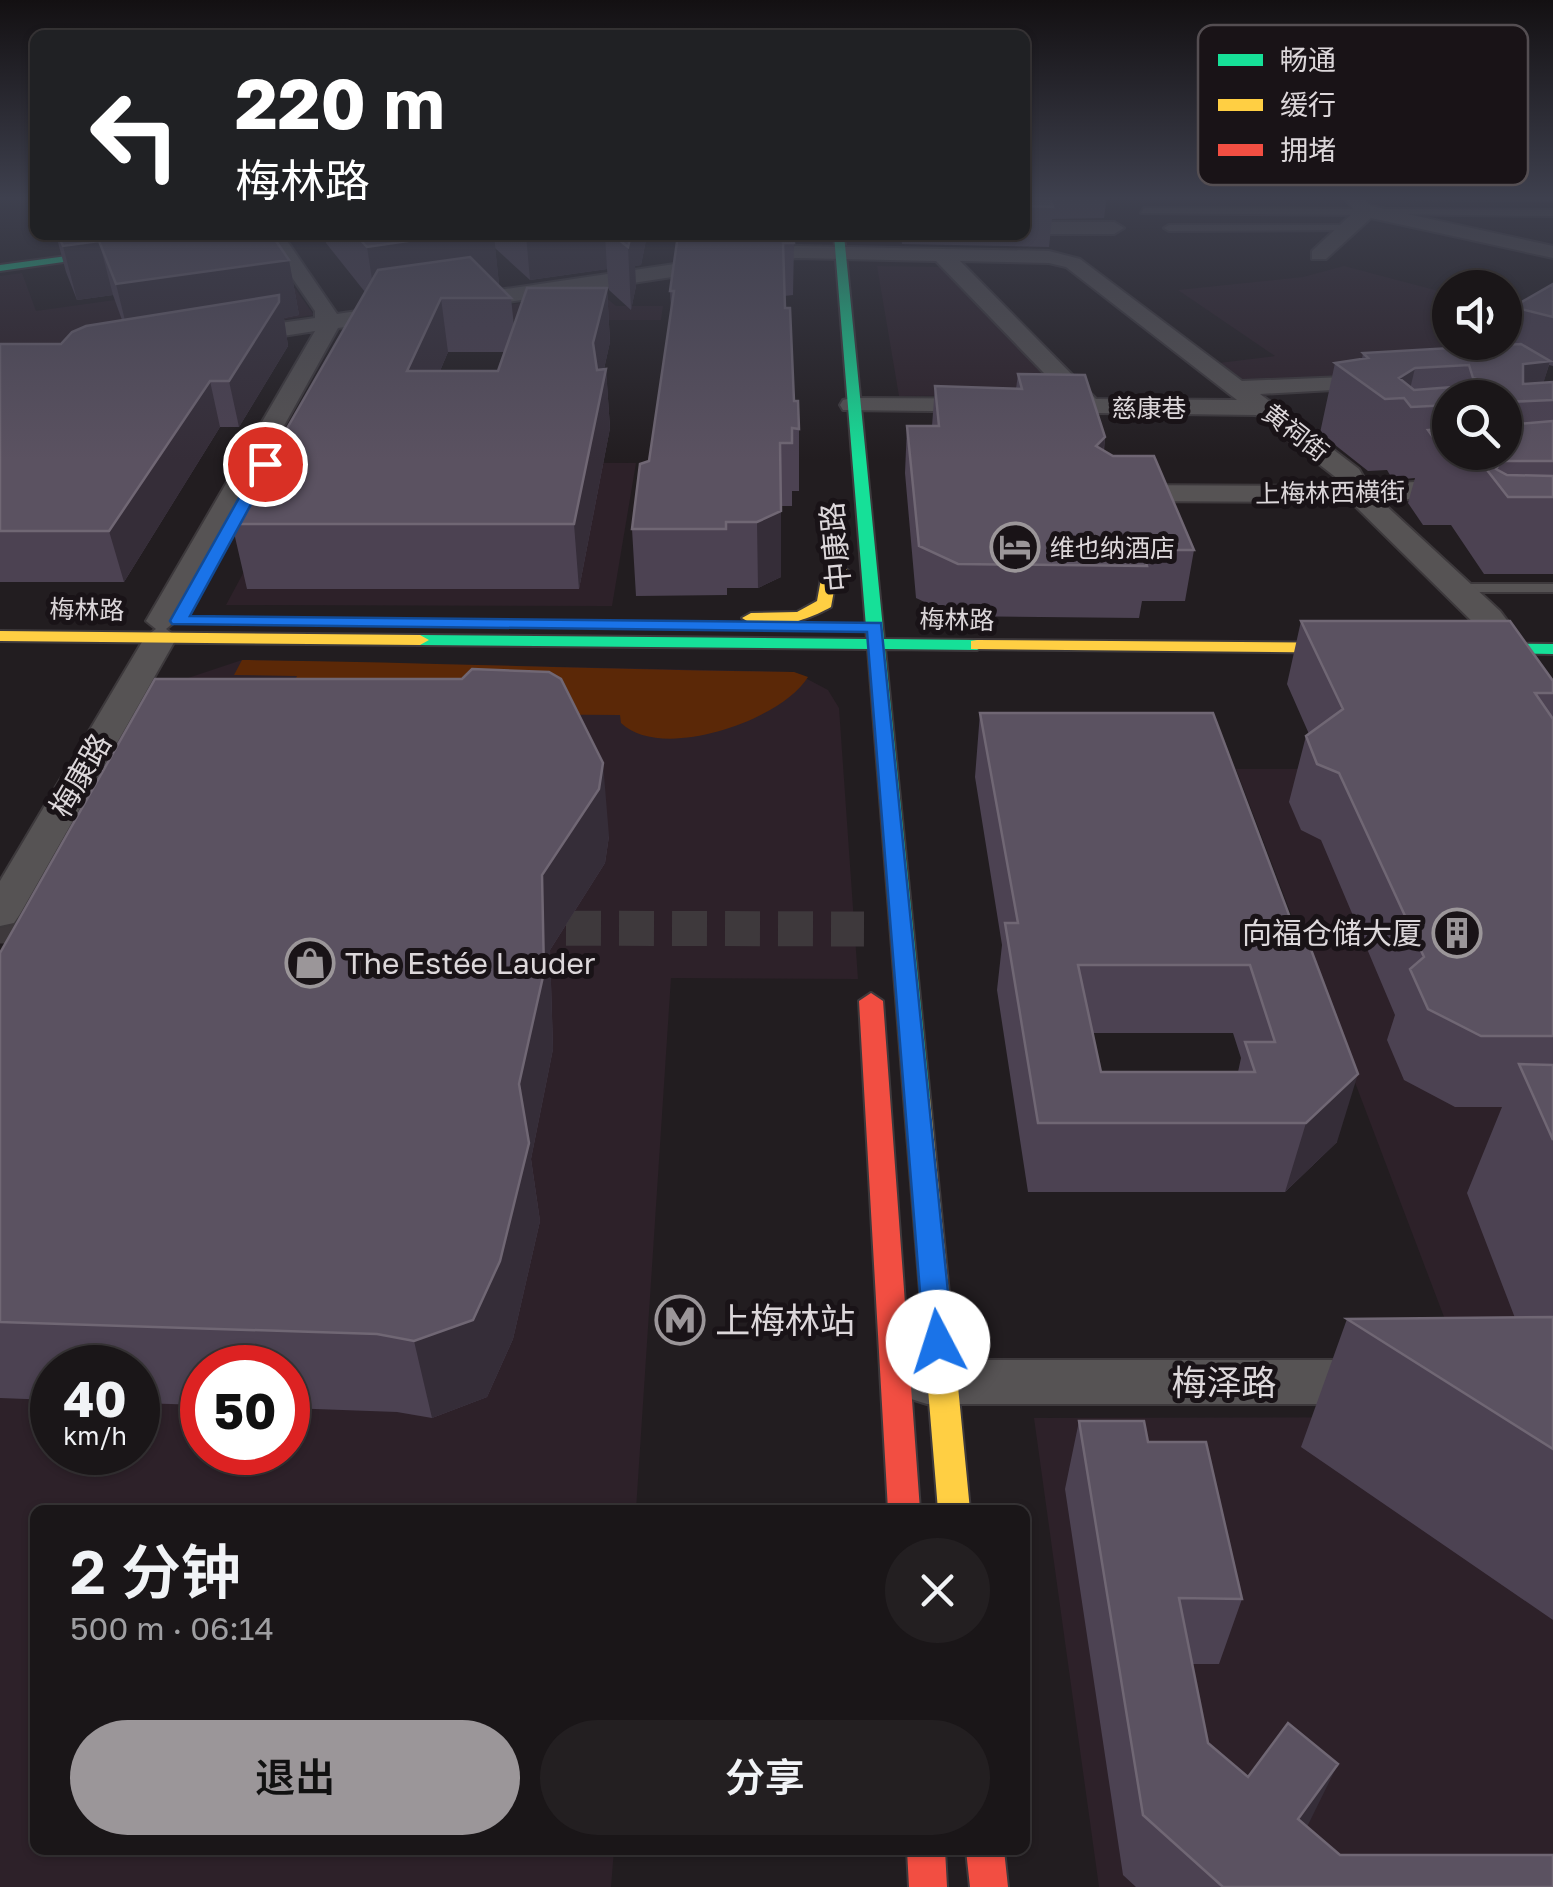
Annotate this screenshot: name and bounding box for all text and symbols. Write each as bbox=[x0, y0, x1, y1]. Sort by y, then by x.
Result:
legend bbox=[1198, 25, 1528, 185]
text: 畅通 bbox=[1280, 43, 1336, 76]
text: 220 m bbox=[235, 60, 445, 144]
icon: left bbox=[70, 70, 200, 200]
text: 缓行 bbox=[1280, 88, 1336, 121]
text: 拥堵 bbox=[1280, 133, 1336, 166]
text: 梅林路 bbox=[235, 153, 370, 207]
map controls bbox=[1432, 270, 1522, 470]
button: sound bbox=[1432, 270, 1522, 360]
button: search bbox=[1432, 380, 1522, 470]
street label: 慈康巷 bbox=[1111, 392, 1187, 423]
street label: 黄祠街 bbox=[1257, 397, 1335, 467]
pin bbox=[223, 422, 308, 507]
icon: arrive bbox=[238, 437, 293, 492]
street label: 上梅林西横街 bbox=[1255, 475, 1405, 509]
street label: 中康路 bbox=[813, 501, 857, 593]
hotel icon: 维也纳酒店 bbox=[989, 521, 1041, 573]
place label: 维也纳酒店 bbox=[1050, 532, 1175, 563]
street label: 梅林路 bbox=[49, 593, 125, 625]
street label: 梅林路 bbox=[919, 603, 995, 635]
street label: 梅康路 bbox=[42, 727, 118, 823]
building icon: 向福仓储大厦 bbox=[1431, 907, 1483, 959]
place label: 向福仓储大厦 bbox=[1242, 915, 1422, 951]
shop icon: The Estée Lauder bbox=[284, 937, 336, 989]
place label: The Estée Lauder bbox=[345, 945, 596, 981]
position arrow bbox=[886, 1290, 990, 1394]
metro station icon: 上梅林站 bbox=[654, 1294, 706, 1346]
place label: 上梅林站 bbox=[715, 1299, 855, 1341]
speed limit sign: 50 bbox=[180, 1345, 310, 1475]
street label: 梅泽路 bbox=[1171, 1361, 1277, 1403]
text: 40 bbox=[63, 1368, 127, 1428]
text: km/h bbox=[63, 1420, 127, 1451]
text: 2 分钟 bbox=[70, 1535, 241, 1607]
button: close bbox=[885, 1538, 990, 1643]
text: 500 m · 06:14 bbox=[70, 1609, 274, 1647]
button: 退出 bbox=[70, 1720, 520, 1835]
button: 分享 bbox=[540, 1720, 990, 1835]

